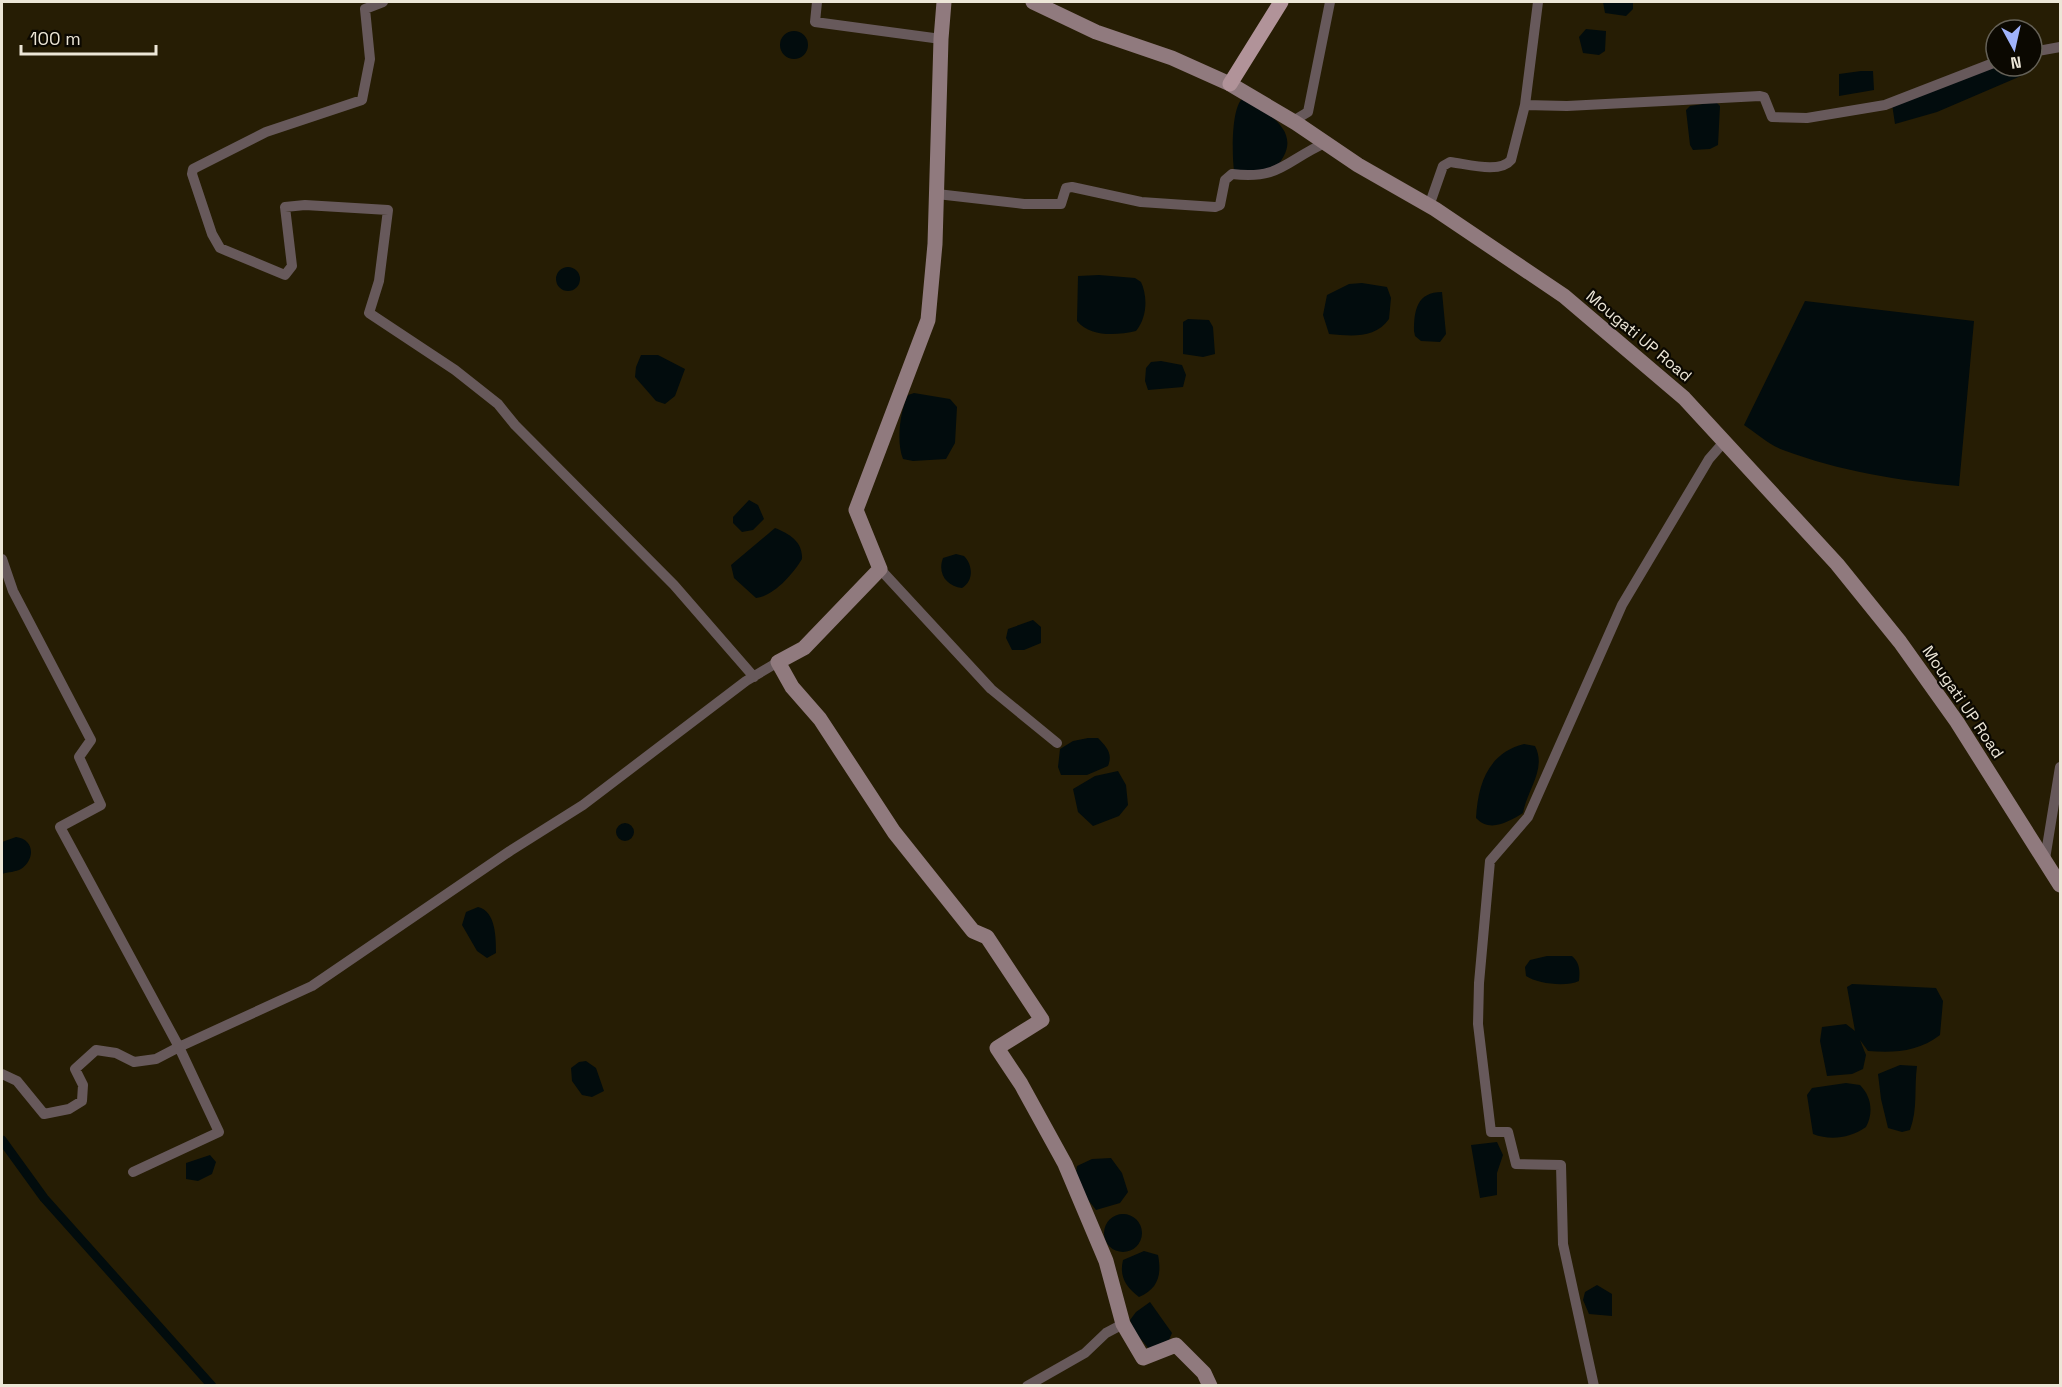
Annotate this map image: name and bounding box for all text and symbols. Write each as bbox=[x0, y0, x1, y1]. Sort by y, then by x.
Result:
scale bar bbox=[21, 18, 156, 56]
north arrow bbox=[1984, 18, 2044, 78]
text: 100 m bbox=[30, 27, 81, 50]
text: N bbox=[2009, 51, 2023, 74]
street label: Mougati UP Road bbox=[1582, 286, 1696, 386]
street label: Mougati UP Road bbox=[1918, 642, 2008, 762]

